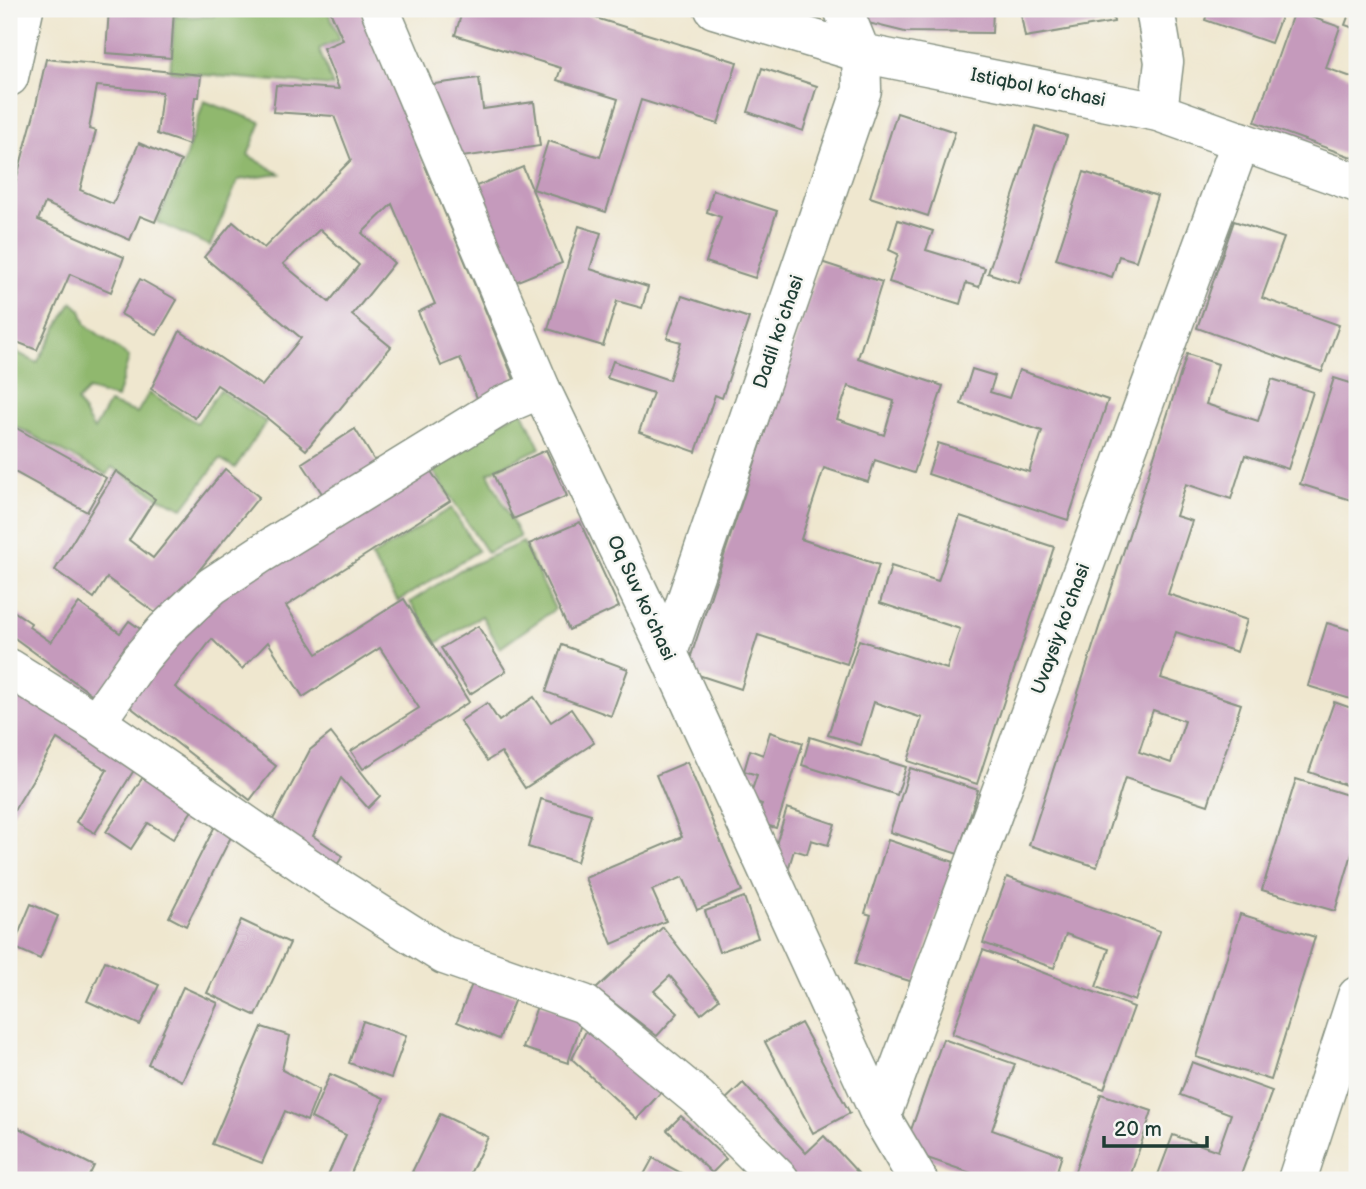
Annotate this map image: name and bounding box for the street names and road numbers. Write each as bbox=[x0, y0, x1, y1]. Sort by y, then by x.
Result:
street label: Istiqbol koʻchasi bbox=[969, 64, 1107, 112]
street label: Dadil koʻchasi bbox=[749, 272, 809, 392]
street label: Oq Suv koʻchasi bbox=[602, 532, 680, 664]
street label: Uvaysiy koʻchasi bbox=[1027, 560, 1095, 698]

